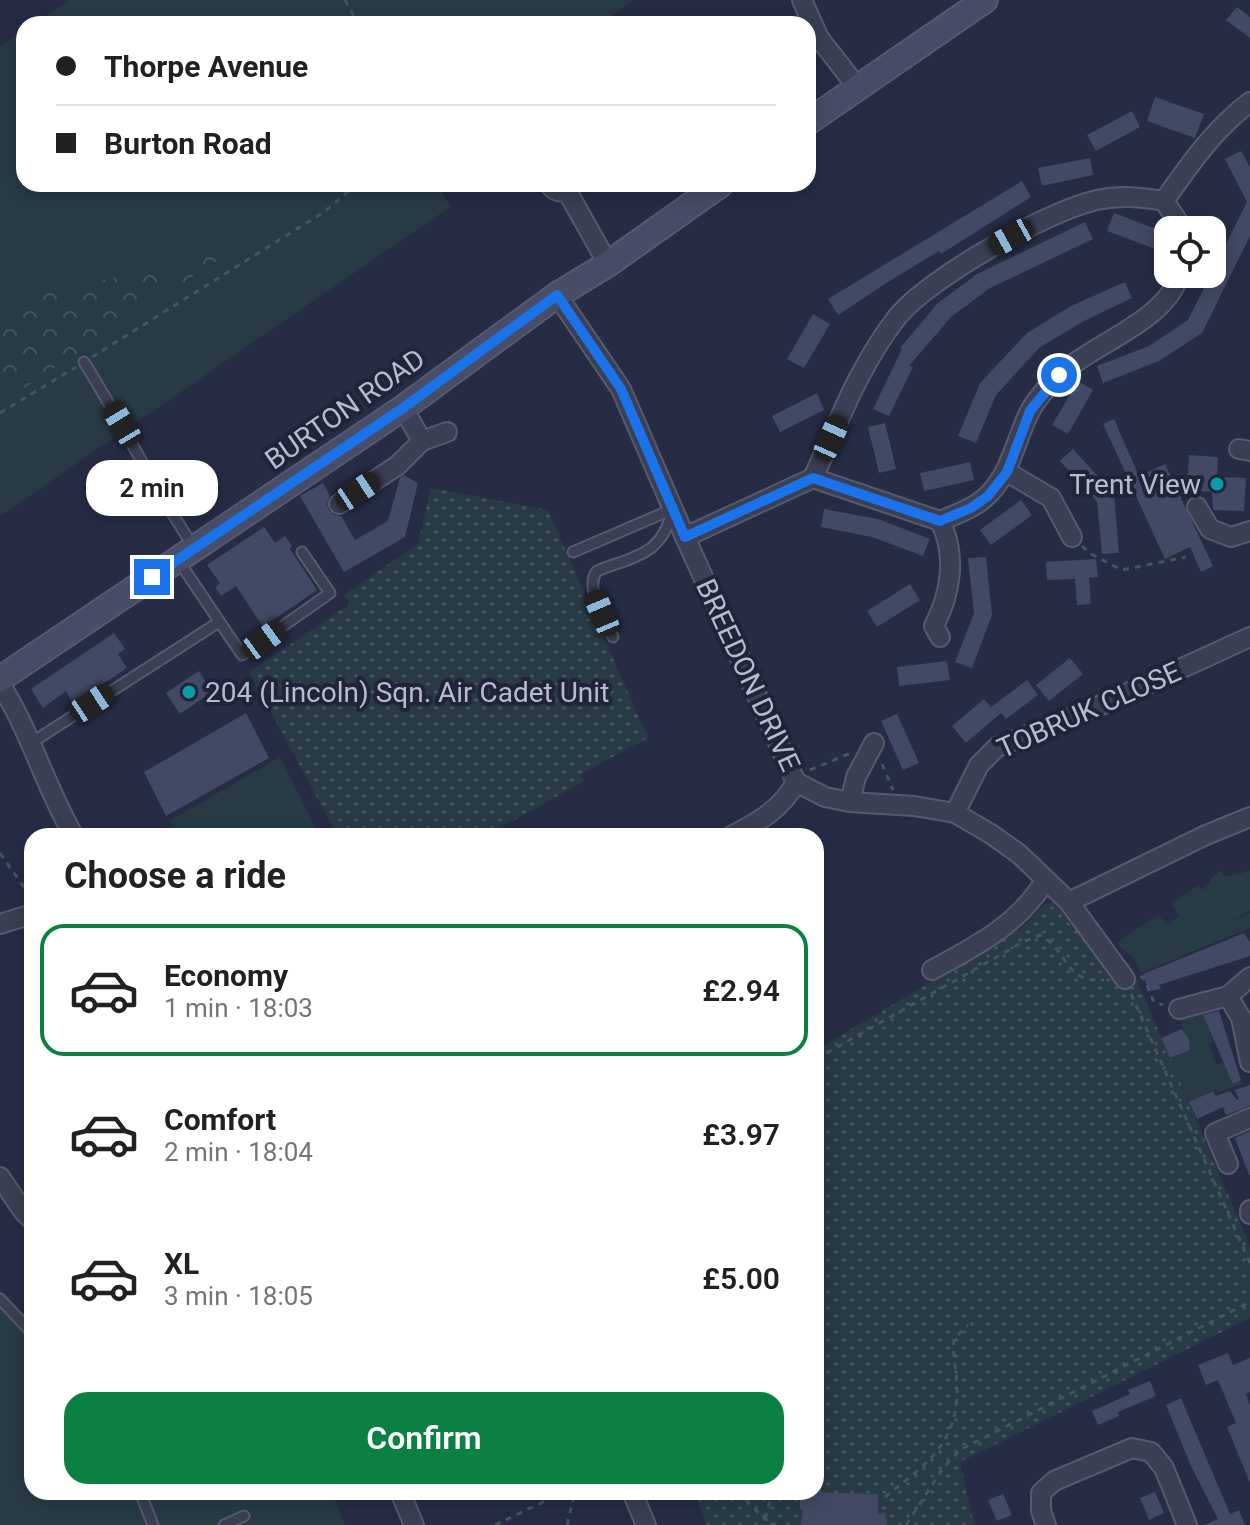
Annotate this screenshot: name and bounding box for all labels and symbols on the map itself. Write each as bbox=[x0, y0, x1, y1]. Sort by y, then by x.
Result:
car bbox=[984, 215, 1038, 259]
street label: BURTON ROAD bbox=[259, 342, 431, 476]
route start bbox=[1041, 357, 1077, 393]
car bbox=[99, 397, 145, 451]
car bbox=[810, 411, 852, 465]
callout: 2 min bbox=[86, 461, 218, 517]
car bbox=[331, 468, 385, 514]
place label: Trent View bbox=[1069, 468, 1201, 501]
marker: Trent View bbox=[1208, 475, 1226, 493]
route end bbox=[134, 559, 170, 595]
street label: BREEDON DRIVE bbox=[689, 574, 807, 776]
car bbox=[582, 586, 622, 640]
car bbox=[238, 616, 290, 664]
street label: TOBRUK CLOSE bbox=[992, 655, 1186, 765]
place label: 204 (Lincoln) Sqn. Air Cadet Unit bbox=[205, 676, 609, 709]
car bbox=[65, 680, 119, 726]
marker: 204 (Lincoln) Sqn. Air Cadet Unit bbox=[180, 683, 198, 701]

